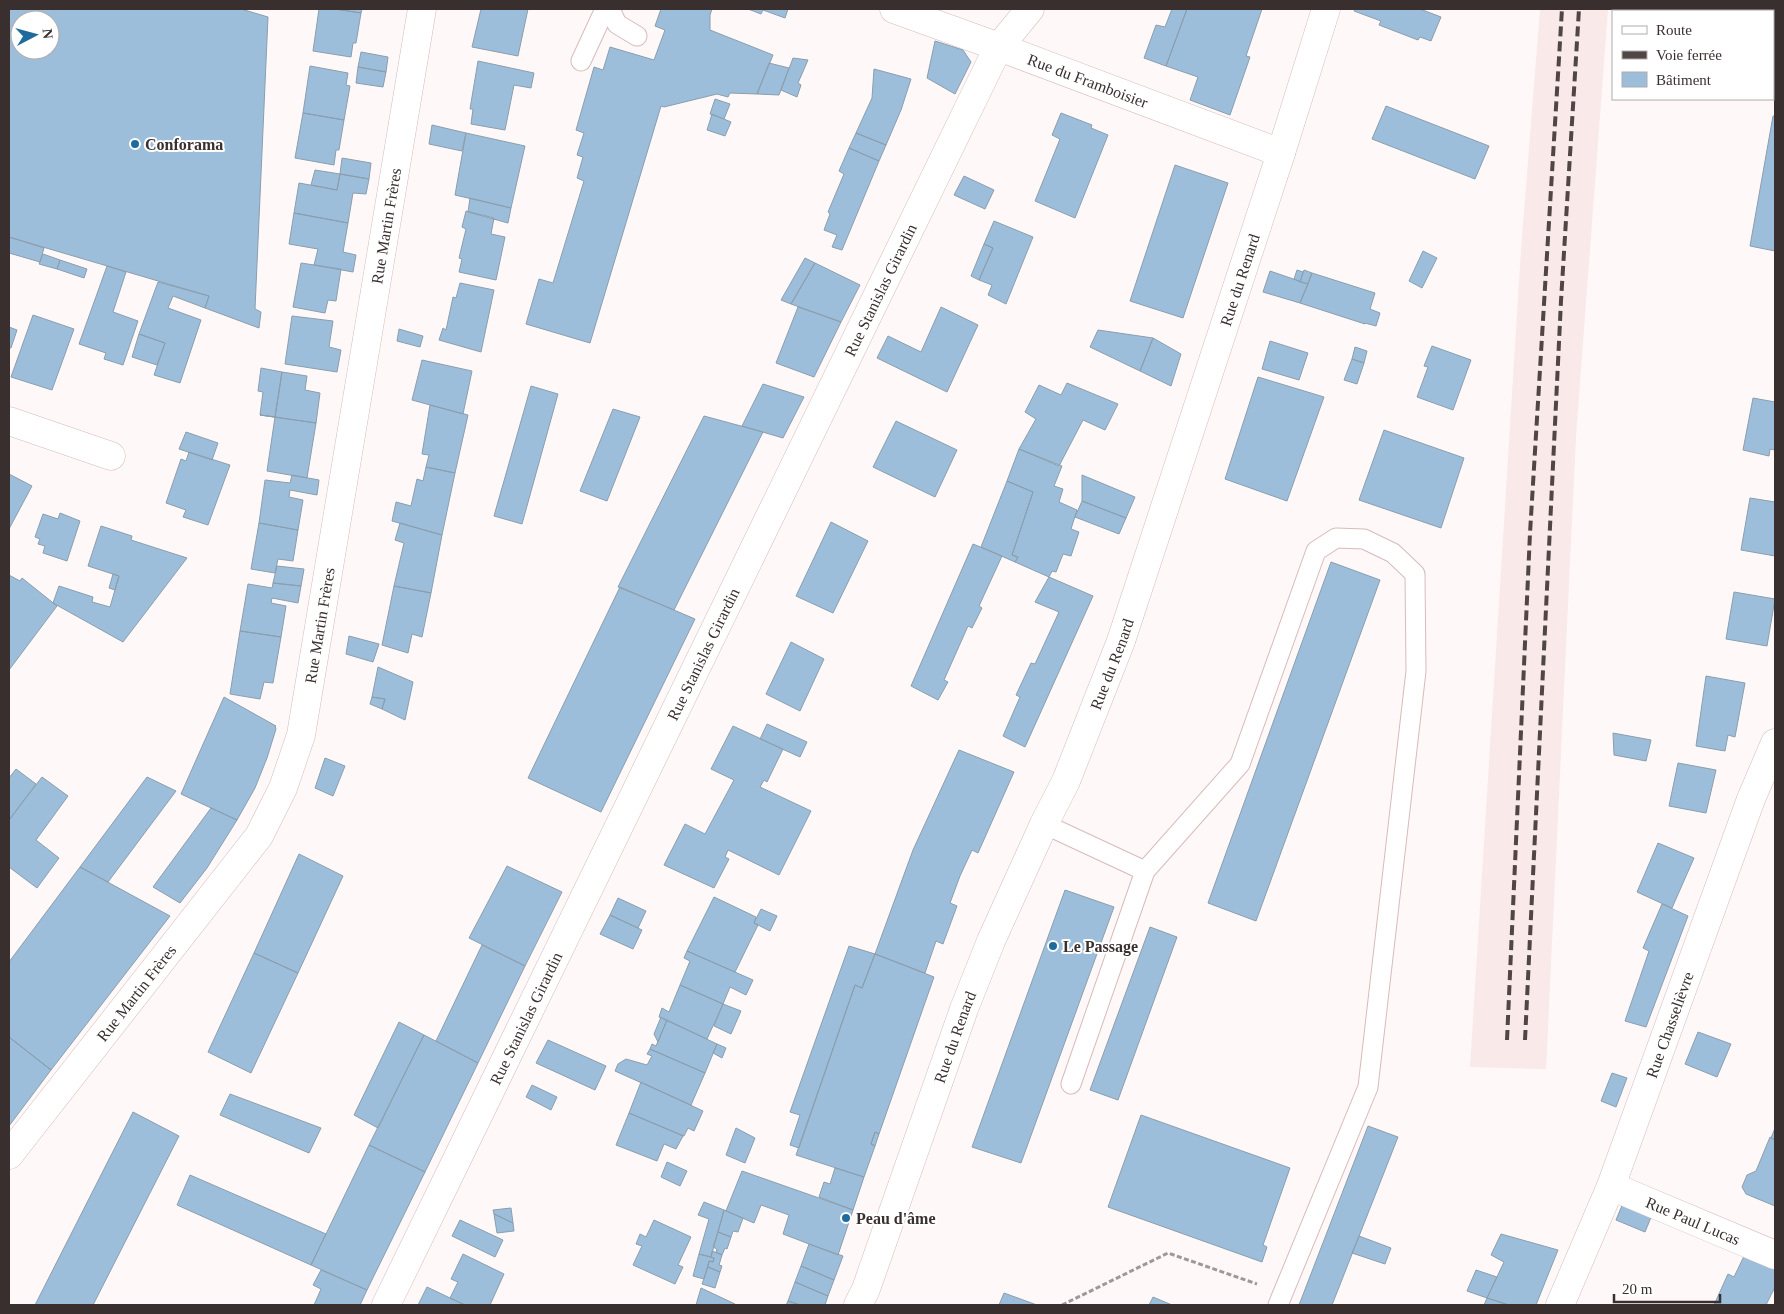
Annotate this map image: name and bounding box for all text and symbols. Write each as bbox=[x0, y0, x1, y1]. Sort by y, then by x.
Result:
north arrow bbox=[10, 10, 60, 60]
legend bbox=[1612, 10, 1774, 100]
text: Route bbox=[1656, 22, 1692, 38]
text: N bbox=[39, 28, 55, 40]
text: Voie ferrée bbox=[1656, 47, 1722, 63]
street label: Rue du Framboisier bbox=[1025, 51, 1151, 111]
text: Bâtiment bbox=[1656, 72, 1712, 88]
place label: Conforama bbox=[145, 136, 223, 153]
marker: Conforama bbox=[129, 138, 141, 150]
street label: Rue Martin Frères bbox=[368, 167, 404, 285]
street label: Rue Stanislas Girardin bbox=[841, 221, 920, 359]
street label: Rue du Renard bbox=[1217, 232, 1263, 328]
street label: Rue Martin Frères bbox=[302, 566, 338, 685]
street label: Rue Stanislas Girardin bbox=[664, 585, 743, 723]
street label: Rue du Renard bbox=[1087, 617, 1137, 712]
place label: Le Passage bbox=[1063, 938, 1138, 956]
marker: Le Passage bbox=[1047, 940, 1059, 952]
street label: Rue Martin Frères bbox=[94, 942, 179, 1045]
street label: Rue Stanislas Girardin bbox=[487, 949, 565, 1087]
street label: Rue Chasselièvre bbox=[1643, 970, 1697, 1080]
street label: Rue du Renard bbox=[931, 989, 979, 1085]
street label: Rue Paul Lucas bbox=[1643, 1194, 1742, 1248]
place label: Peau d'âme bbox=[856, 1210, 936, 1227]
marker: Peau d'âme bbox=[840, 1212, 852, 1224]
scale bar bbox=[1614, 1272, 1720, 1304]
text: 20 m bbox=[1622, 1281, 1653, 1297]

